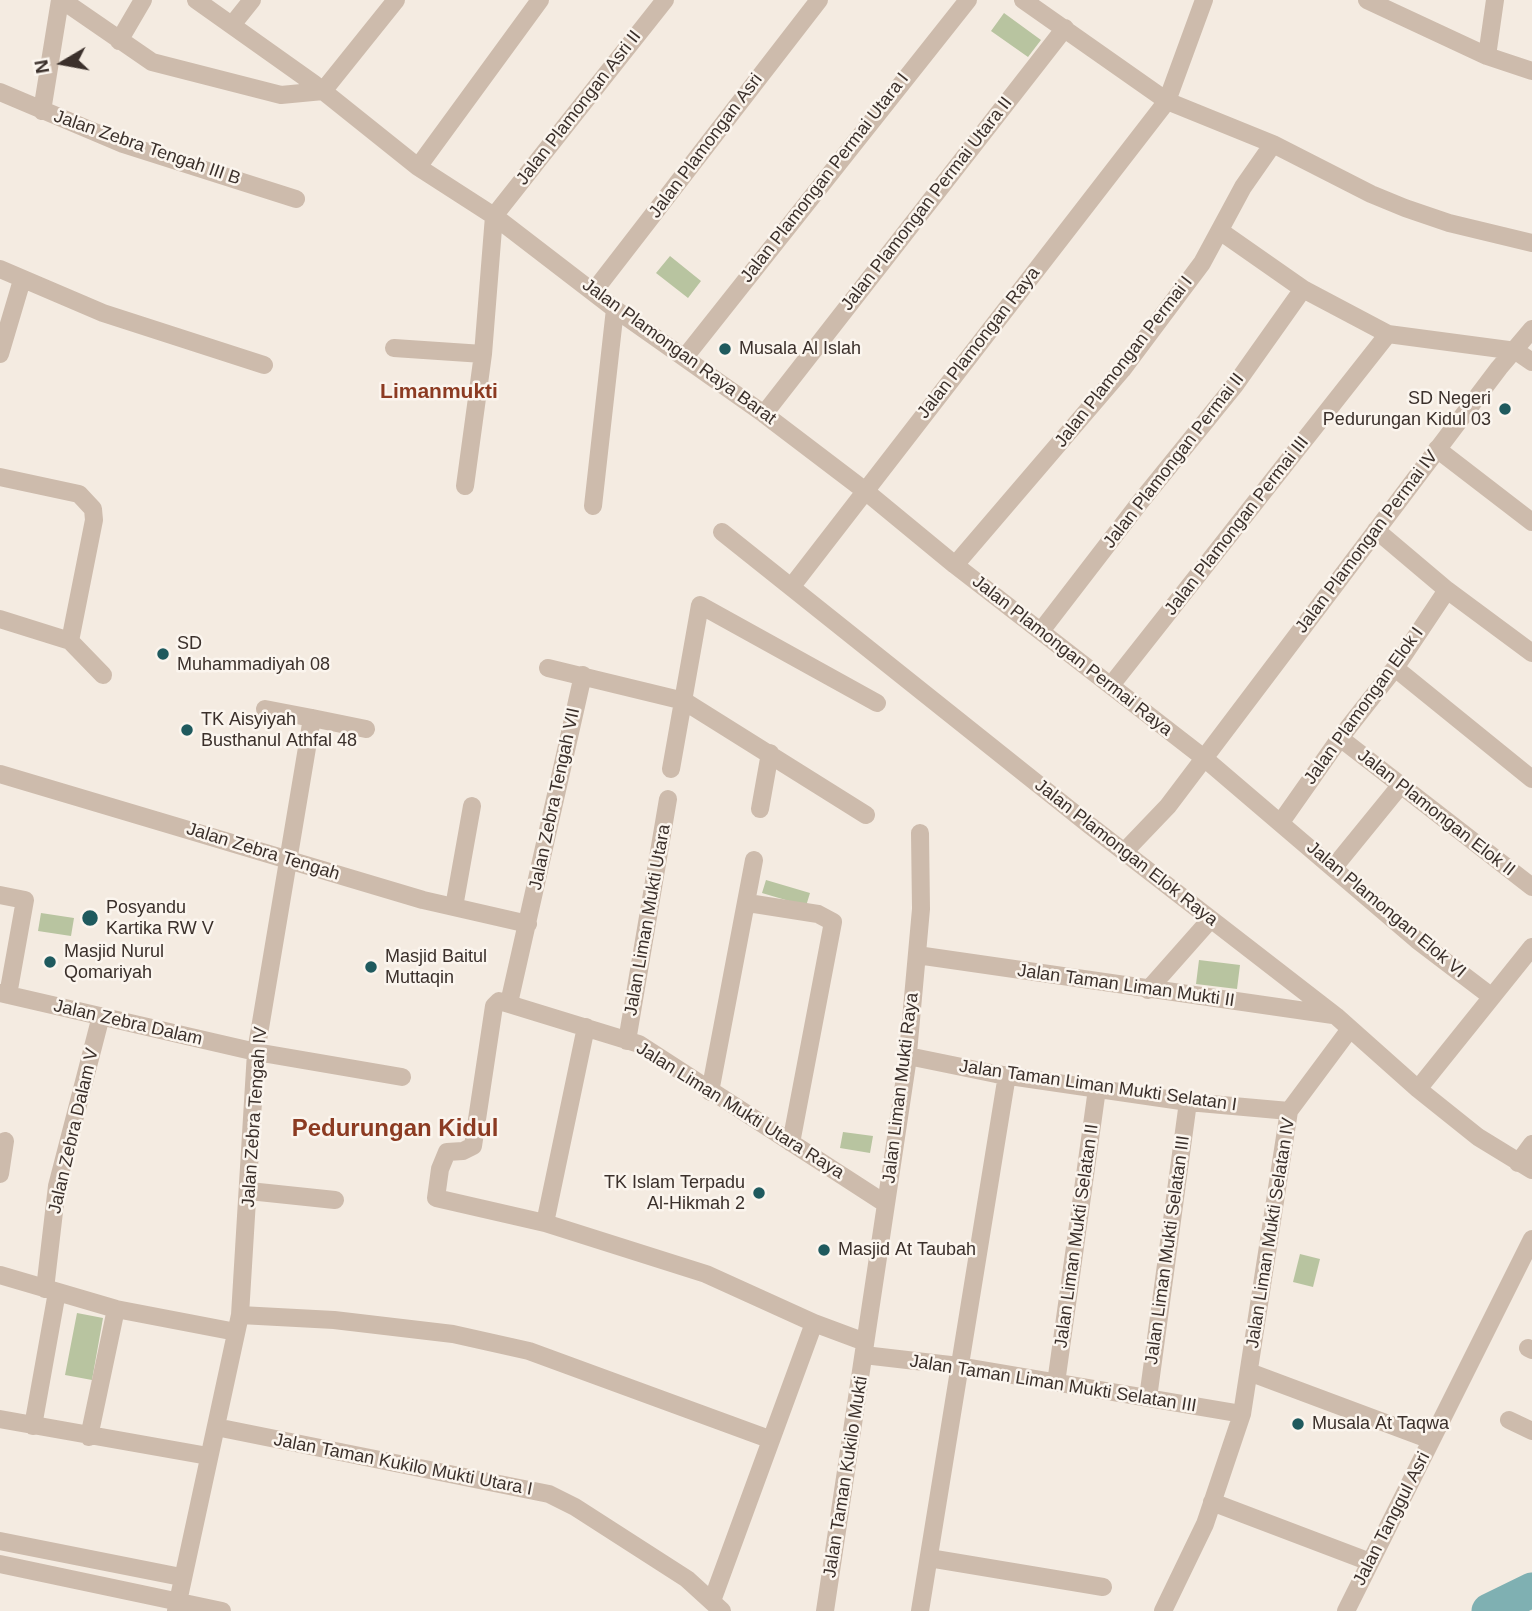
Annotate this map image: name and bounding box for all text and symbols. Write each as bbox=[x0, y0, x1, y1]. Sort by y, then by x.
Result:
street label: Jalan Plamongan Asri II bbox=[512, 26, 646, 190]
north arrow bbox=[28, 28, 98, 98]
text: N bbox=[30, 58, 53, 75]
street label: Jalan Plamongan Permai Utara I bbox=[736, 69, 914, 287]
street label: Jalan Plamongan Asri bbox=[645, 70, 767, 222]
street label: Jalan Plamongan Permai Utara II bbox=[837, 93, 1017, 315]
street label: Jalan Zebra Tengah III B bbox=[51, 106, 243, 190]
street label: Jalan Plamongan Raya bbox=[913, 263, 1045, 423]
street label: Jalan Plamongan Permai I bbox=[1051, 272, 1197, 452]
street label: Jalan Plamongan Raya Barat bbox=[578, 274, 780, 430]
place label: Musala Al Islah bbox=[739, 338, 861, 360]
marker: Musala Al Islah bbox=[717, 341, 733, 357]
street label: Jalan Plamongan Permai II bbox=[1099, 369, 1249, 553]
district label: Limanmukti bbox=[380, 379, 498, 405]
place label: SD Negeri Pedurungan Kidul 03 bbox=[1323, 388, 1491, 430]
marker: SD Negeri Pedurungan Kidul 03 bbox=[1497, 401, 1513, 417]
street label: Jalan Plamongan Permai III bbox=[1160, 432, 1314, 620]
street label: Jalan Plamongan Permai IV bbox=[1291, 446, 1443, 638]
street label: Jalan Plamongan Permai Raya bbox=[968, 571, 1176, 741]
street label: Jalan Plamongan Elok I bbox=[1300, 623, 1428, 789]
place label: SD Muhammadiyah 08 bbox=[177, 633, 330, 676]
marker: SD Muhammadiyah 08 bbox=[155, 646, 171, 662]
street label: Jalan Zebra Tengah VII bbox=[525, 706, 585, 892]
place label: TK Aisyiyah Busthanul Athfal 48 bbox=[201, 709, 357, 752]
marker: TK Aisyiyah Busthanul Athfal 48 bbox=[179, 722, 195, 738]
street label: Jalan Plamongan Elok II bbox=[1353, 745, 1519, 881]
street label: Jalan Plamongan Elok Raya bbox=[1030, 775, 1222, 931]
street label: Jalan Zebra Tengah bbox=[184, 818, 342, 886]
street label: Jalan Liman Mukti Utara bbox=[621, 823, 675, 1017]
street label: Jalan Plamongan Elok VI bbox=[1302, 837, 1470, 983]
place label: Posyandu Kartika RW V bbox=[106, 897, 214, 940]
marker: Posyandu Kartika RW V bbox=[80, 908, 100, 928]
place label: Masjid Nurul Qomariyah bbox=[64, 941, 164, 984]
place label: Masjid Baitul Muttaqin bbox=[385, 946, 487, 988]
marker: Masjid Nurul Qomariyah bbox=[42, 954, 58, 970]
marker: Masjid Baitul Muttaqin bbox=[363, 959, 379, 975]
street label: Jalan Taman Liman Mukti II bbox=[1016, 960, 1236, 1012]
street label: Jalan Liman Mukti Raya bbox=[879, 991, 923, 1185]
street label: Jalan Zebra Dalam bbox=[51, 995, 205, 1051]
street label: Jalan Zebra Tengah IV bbox=[238, 1026, 272, 1208]
street label: Jalan Liman Mukti Utara Raya bbox=[632, 1038, 848, 1184]
street label: Jalan Zebra Dalam V bbox=[44, 1046, 104, 1216]
street label: Jalan Taman Liman Mukti Selatan I bbox=[958, 1056, 1238, 1116]
district label: Pedurungan Kidul bbox=[292, 1115, 498, 1143]
street label: Jalan Liman Mukti Selatan IV bbox=[1242, 1116, 1300, 1350]
street label: Jalan Liman Mukti Selatan II bbox=[1051, 1123, 1103, 1349]
street label: Jalan Liman Mukti Selatan III bbox=[1141, 1134, 1195, 1366]
place label: TK Islam Terpadu Al-Hikmah 2 bbox=[604, 1172, 745, 1214]
marker: TK Islam Terpadu Al-Hikmah 2 bbox=[751, 1185, 767, 1201]
place label: Masjid At Taubah bbox=[838, 1239, 976, 1261]
marker: Masjid At Taubah bbox=[816, 1242, 832, 1258]
street label: Jalan Taman Liman Mukti Selatan III bbox=[908, 1351, 1198, 1417]
street label: Jalan Taman Kukilo Mukti bbox=[819, 1375, 873, 1579]
place label: Musala At Taqwa bbox=[1312, 1413, 1449, 1435]
marker: Musala At Taqwa bbox=[1290, 1416, 1306, 1432]
street label: Jalan Taman Kukilo Mukti Utara I bbox=[272, 1429, 534, 1501]
street label: Jalan Tanggul Asri bbox=[1349, 1449, 1435, 1589]

